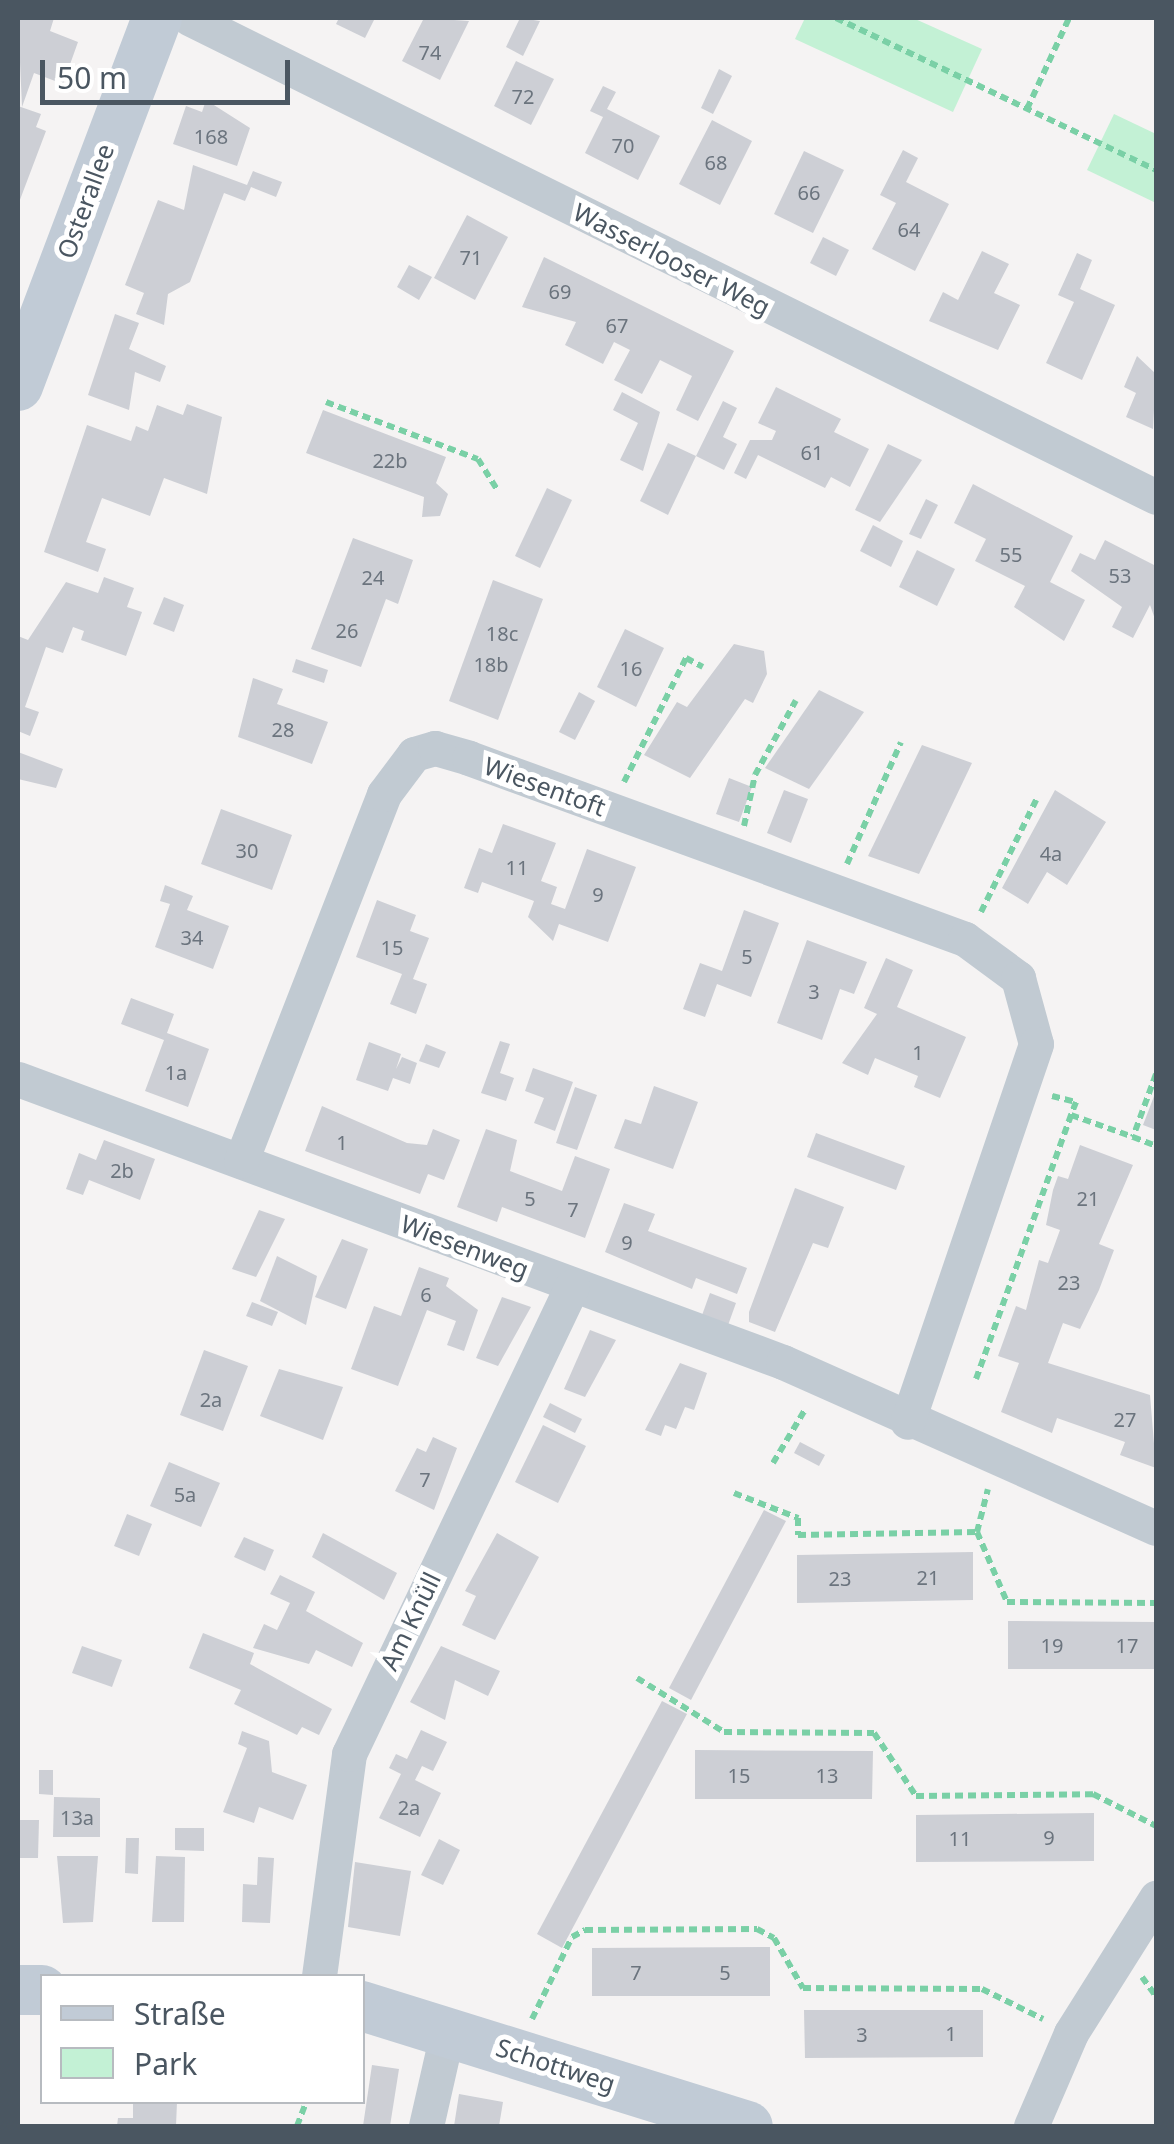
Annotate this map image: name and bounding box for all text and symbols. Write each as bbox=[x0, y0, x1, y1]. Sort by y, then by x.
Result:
scale bar bbox=[45, 40, 295, 102]
house number: 74 bbox=[419, 40, 441, 64]
text: 50 m bbox=[57, 57, 127, 98]
house number: 72 bbox=[512, 84, 534, 108]
house number: 168 bbox=[194, 124, 228, 148]
house number: 70 bbox=[612, 133, 634, 157]
street label: Osterallee bbox=[50, 140, 120, 262]
house number: 68 bbox=[705, 150, 727, 174]
house number: 66 bbox=[798, 180, 820, 204]
street label: Wasserlooser Weg bbox=[569, 196, 775, 322]
house number: 64 bbox=[898, 217, 920, 241]
house number: 71 bbox=[460, 245, 482, 269]
house number: 69 bbox=[549, 279, 571, 303]
house number: 67 bbox=[606, 313, 628, 337]
house number: 61 bbox=[801, 440, 823, 464]
house number: 22b bbox=[372, 448, 408, 472]
house number: 55 bbox=[1000, 542, 1022, 566]
house number: 53 bbox=[1109, 563, 1131, 587]
house number: 24 bbox=[362, 565, 384, 589]
house number: 26 bbox=[336, 618, 358, 642]
house number: 18c bbox=[486, 621, 518, 645]
house number: 18b bbox=[473, 652, 509, 676]
house number: 16 bbox=[620, 656, 642, 680]
house number: 28 bbox=[272, 717, 294, 741]
street label: Wiesentoft bbox=[480, 750, 610, 822]
house number: 30 bbox=[236, 838, 258, 862]
house number: 4a bbox=[1040, 841, 1062, 865]
house number: 11 bbox=[506, 855, 528, 879]
house number: 9 bbox=[592, 882, 604, 906]
house number: 34 bbox=[181, 925, 203, 949]
house number: 15 bbox=[381, 935, 403, 959]
house number: 5 bbox=[741, 944, 753, 968]
house number: 3 bbox=[808, 979, 820, 1003]
house number: 1 bbox=[912, 1040, 924, 1064]
house number: 1a bbox=[165, 1060, 187, 1084]
house number: 1 bbox=[336, 1130, 348, 1154]
house number: 2b bbox=[110, 1158, 134, 1182]
house number: 5 bbox=[524, 1186, 536, 1210]
house number: 21 bbox=[1077, 1186, 1099, 1210]
house number: 7 bbox=[567, 1197, 579, 1221]
street label: Wiesenweg bbox=[397, 1208, 533, 1284]
house number: 9 bbox=[621, 1230, 633, 1254]
house number: 23 bbox=[1058, 1270, 1080, 1294]
house number: 6 bbox=[420, 1282, 432, 1306]
house number: 2a bbox=[200, 1387, 222, 1411]
house number: 27 bbox=[1114, 1407, 1136, 1431]
house number: 7 bbox=[419, 1467, 431, 1491]
house number: 5a bbox=[174, 1482, 196, 1506]
house number: 21 bbox=[917, 1565, 939, 1589]
house number: 23 bbox=[829, 1566, 851, 1590]
street label: Am Knüll bbox=[373, 1567, 447, 1675]
house number: 19 bbox=[1041, 1633, 1063, 1657]
house number: 17 bbox=[1116, 1633, 1138, 1657]
house number: 15 bbox=[728, 1763, 750, 1787]
house number: 13 bbox=[816, 1763, 838, 1787]
house number: 2a bbox=[398, 1795, 420, 1819]
house number: 13a bbox=[60, 1805, 94, 1829]
house number: 9 bbox=[1043, 1825, 1055, 1849]
house number: 11 bbox=[949, 1826, 971, 1850]
house number: 7 bbox=[630, 1960, 642, 1984]
house number: 5 bbox=[719, 1960, 731, 1984]
legend bbox=[40, 1974, 365, 2104]
text: Straße bbox=[134, 1993, 226, 2034]
house number: 1 bbox=[945, 2021, 957, 2045]
house number: 3 bbox=[856, 2022, 868, 2046]
street label: Schottweg bbox=[493, 2032, 619, 2098]
text: Park bbox=[134, 2043, 197, 2084]

